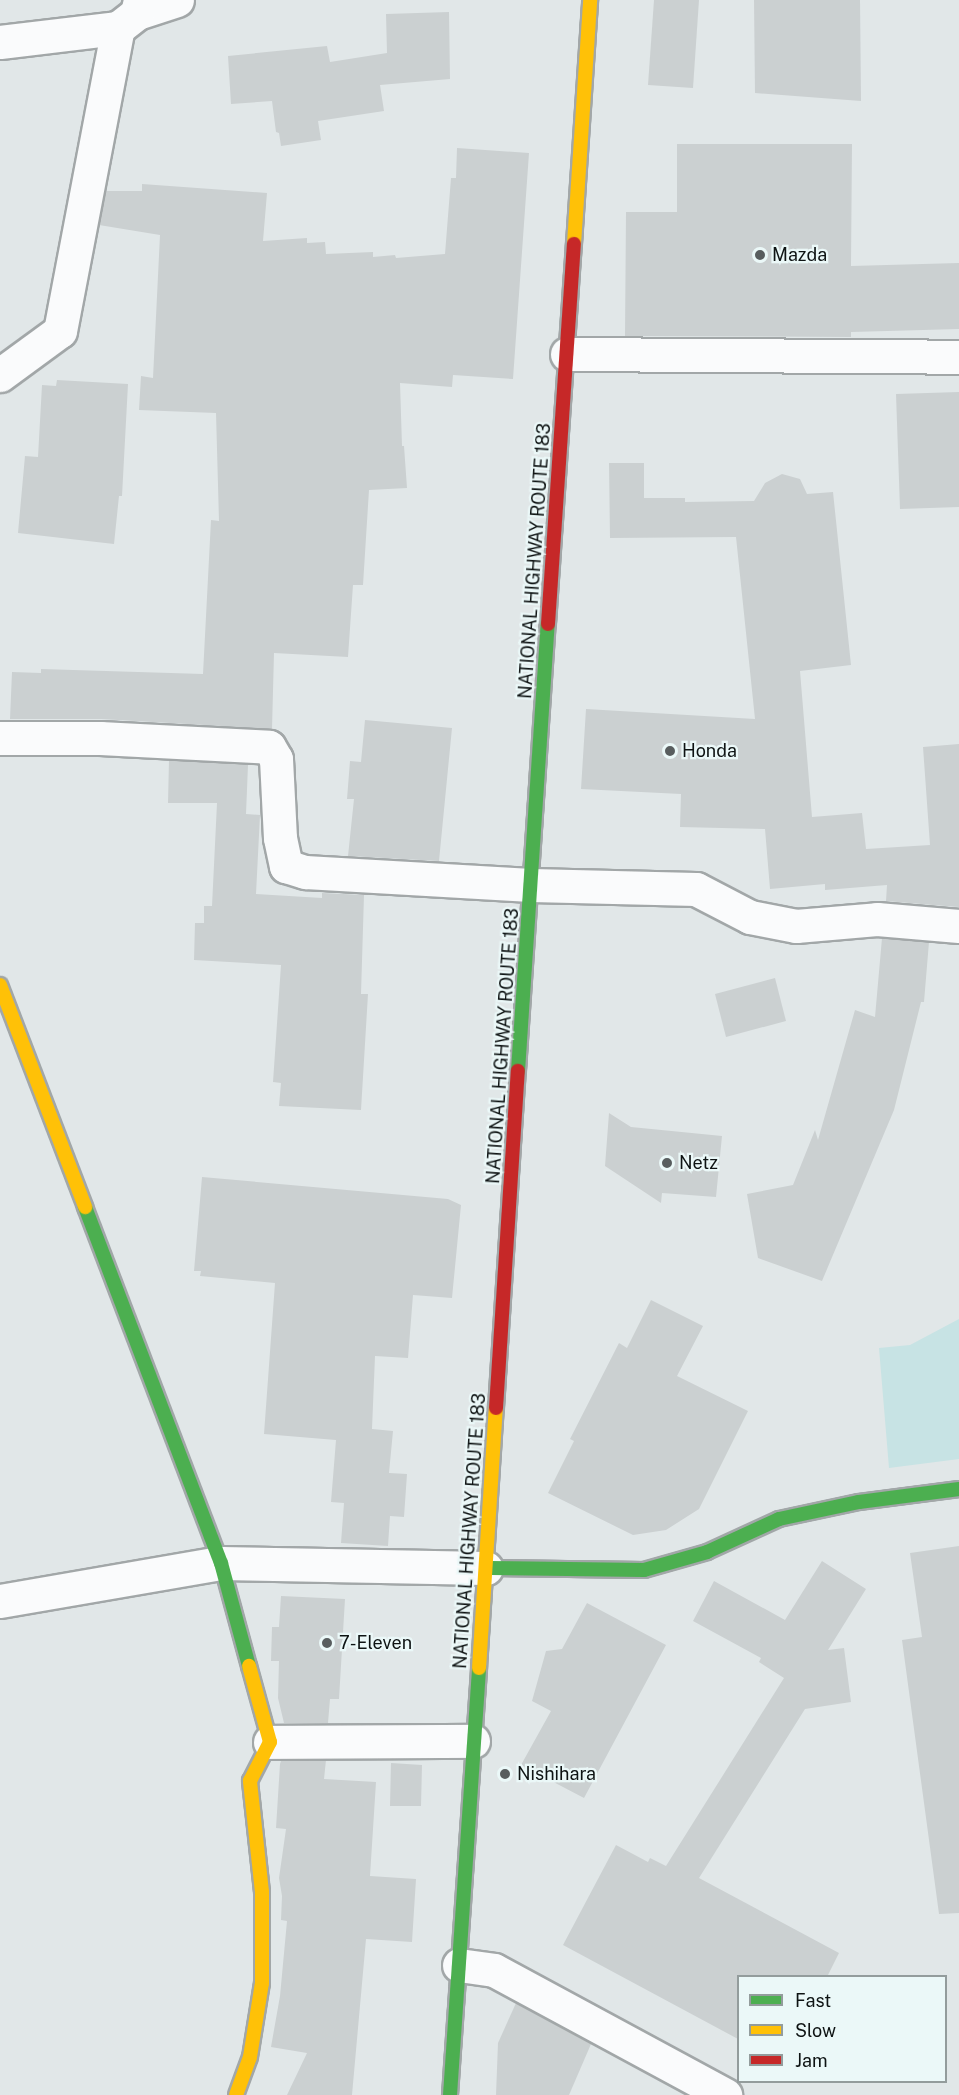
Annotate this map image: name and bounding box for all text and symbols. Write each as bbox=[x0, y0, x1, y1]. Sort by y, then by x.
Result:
place label: Mazda bbox=[772, 244, 827, 266]
marker: Mazda bbox=[753, 248, 767, 262]
street label: NATIONAL HIGHWAY ROUTE 183 bbox=[515, 422, 555, 700]
place label: Honda bbox=[682, 740, 737, 762]
marker: Honda bbox=[663, 744, 677, 758]
street label: NATIONAL HIGHWAY ROUTE 183 bbox=[483, 907, 523, 1185]
place label: Netz bbox=[679, 1152, 718, 1174]
marker: Netz bbox=[660, 1156, 674, 1170]
street label: NATIONAL HIGHWAY ROUTE 183 bbox=[450, 1392, 490, 1670]
place label: 7-Eleven bbox=[339, 1632, 412, 1654]
marker: 7-Eleven bbox=[320, 1636, 334, 1650]
place label: Nishihara bbox=[517, 1763, 596, 1785]
marker: Nishihara bbox=[498, 1767, 512, 1781]
legend bbox=[737, 1975, 947, 2083]
text: Fast bbox=[795, 1990, 831, 2011]
text: Slow bbox=[795, 2020, 836, 2041]
text: Jam bbox=[795, 2050, 828, 2071]

